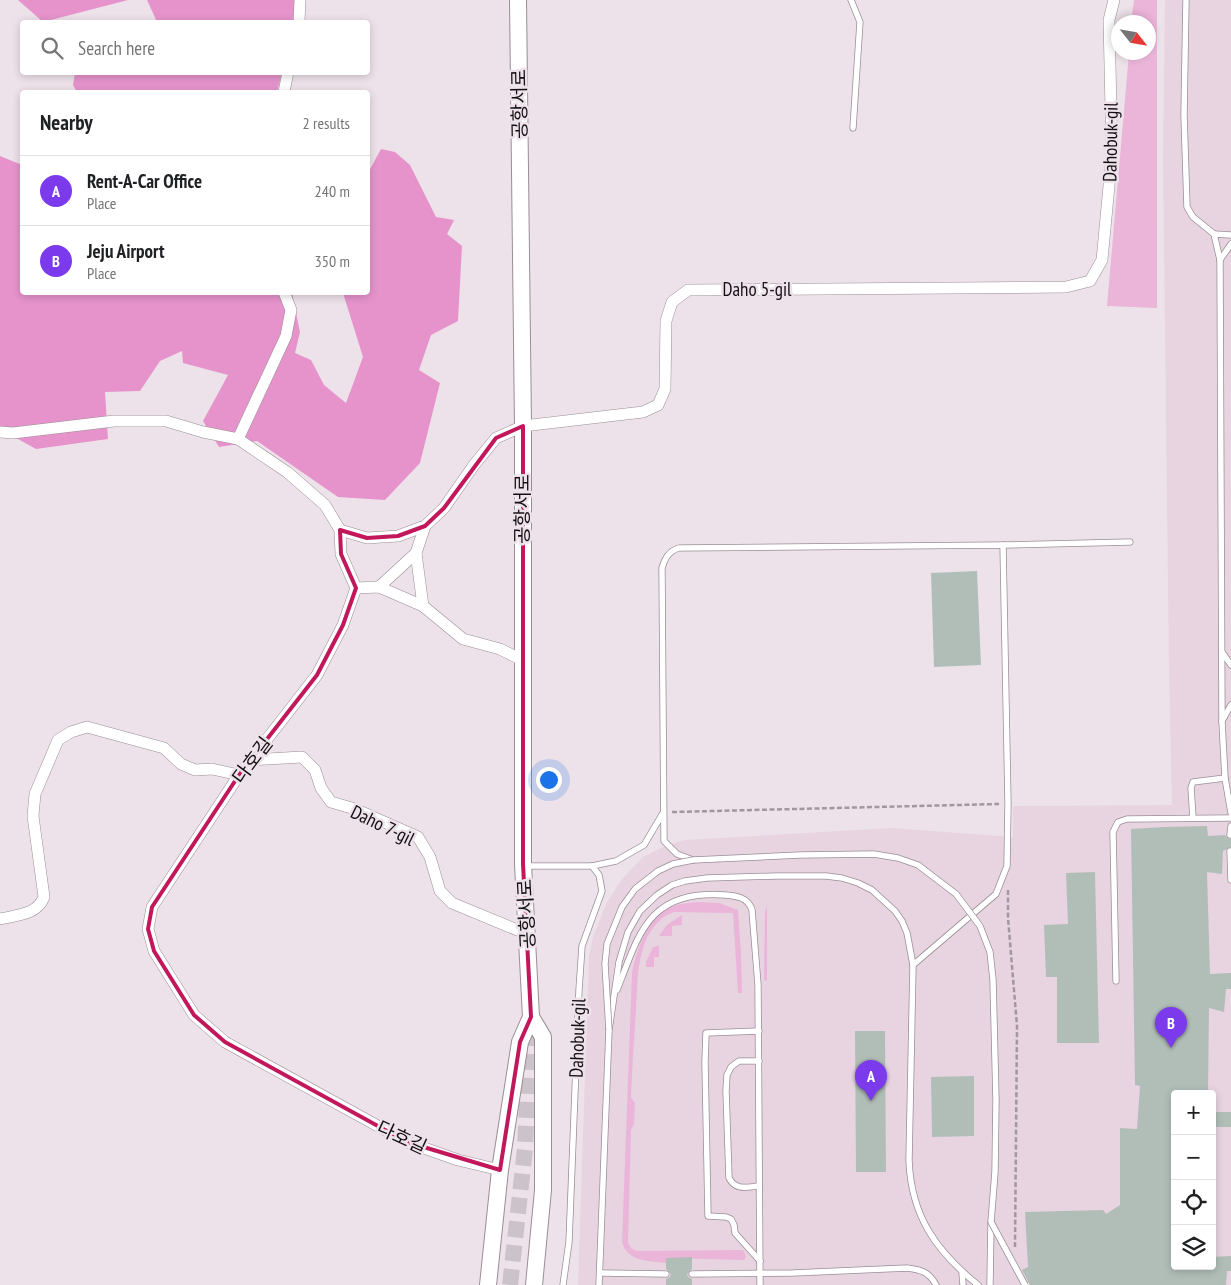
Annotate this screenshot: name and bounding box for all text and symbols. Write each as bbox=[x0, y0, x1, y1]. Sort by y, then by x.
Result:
north arrow bbox=[1111, 15, 1156, 60]
search box bbox=[20, 20, 370, 75]
icon: search bbox=[38, 34, 66, 62]
text: Search here bbox=[78, 36, 155, 60]
street label: 공항서로 bbox=[506, 69, 532, 139]
street label: Dahobuk-gil bbox=[1097, 101, 1123, 182]
text: Nearby bbox=[40, 109, 93, 136]
text: 2 results bbox=[303, 113, 350, 133]
text: Rent-A-Car Office bbox=[87, 169, 202, 193]
text: A bbox=[52, 181, 60, 201]
text: 240 m bbox=[315, 181, 350, 201]
text: Place bbox=[87, 193, 116, 213]
text: Jeju Airport bbox=[87, 239, 165, 263]
text: B bbox=[52, 251, 60, 271]
text: 350 m bbox=[315, 251, 350, 271]
text: Place bbox=[87, 263, 116, 283]
street label: Daho 5-gil bbox=[722, 277, 792, 301]
street label: 공항서로 bbox=[510, 474, 534, 544]
street label: 다호길 bbox=[227, 732, 277, 788]
your location bbox=[536, 767, 562, 793]
street label: Daho 7-gil bbox=[347, 799, 419, 851]
street label: 공항서로 bbox=[512, 878, 540, 950]
street label: Dahobuk-gil bbox=[564, 997, 590, 1078]
pin: B bbox=[1155, 1007, 1187, 1048]
pin: A bbox=[855, 1060, 887, 1101]
map controls bbox=[1171, 1090, 1216, 1270]
button: + bbox=[1171, 1090, 1216, 1135]
street label: 다호길 bbox=[373, 1115, 431, 1159]
button: − bbox=[1171, 1135, 1216, 1180]
button: locate bbox=[1171, 1180, 1216, 1225]
button: layers bbox=[1171, 1225, 1216, 1270]

